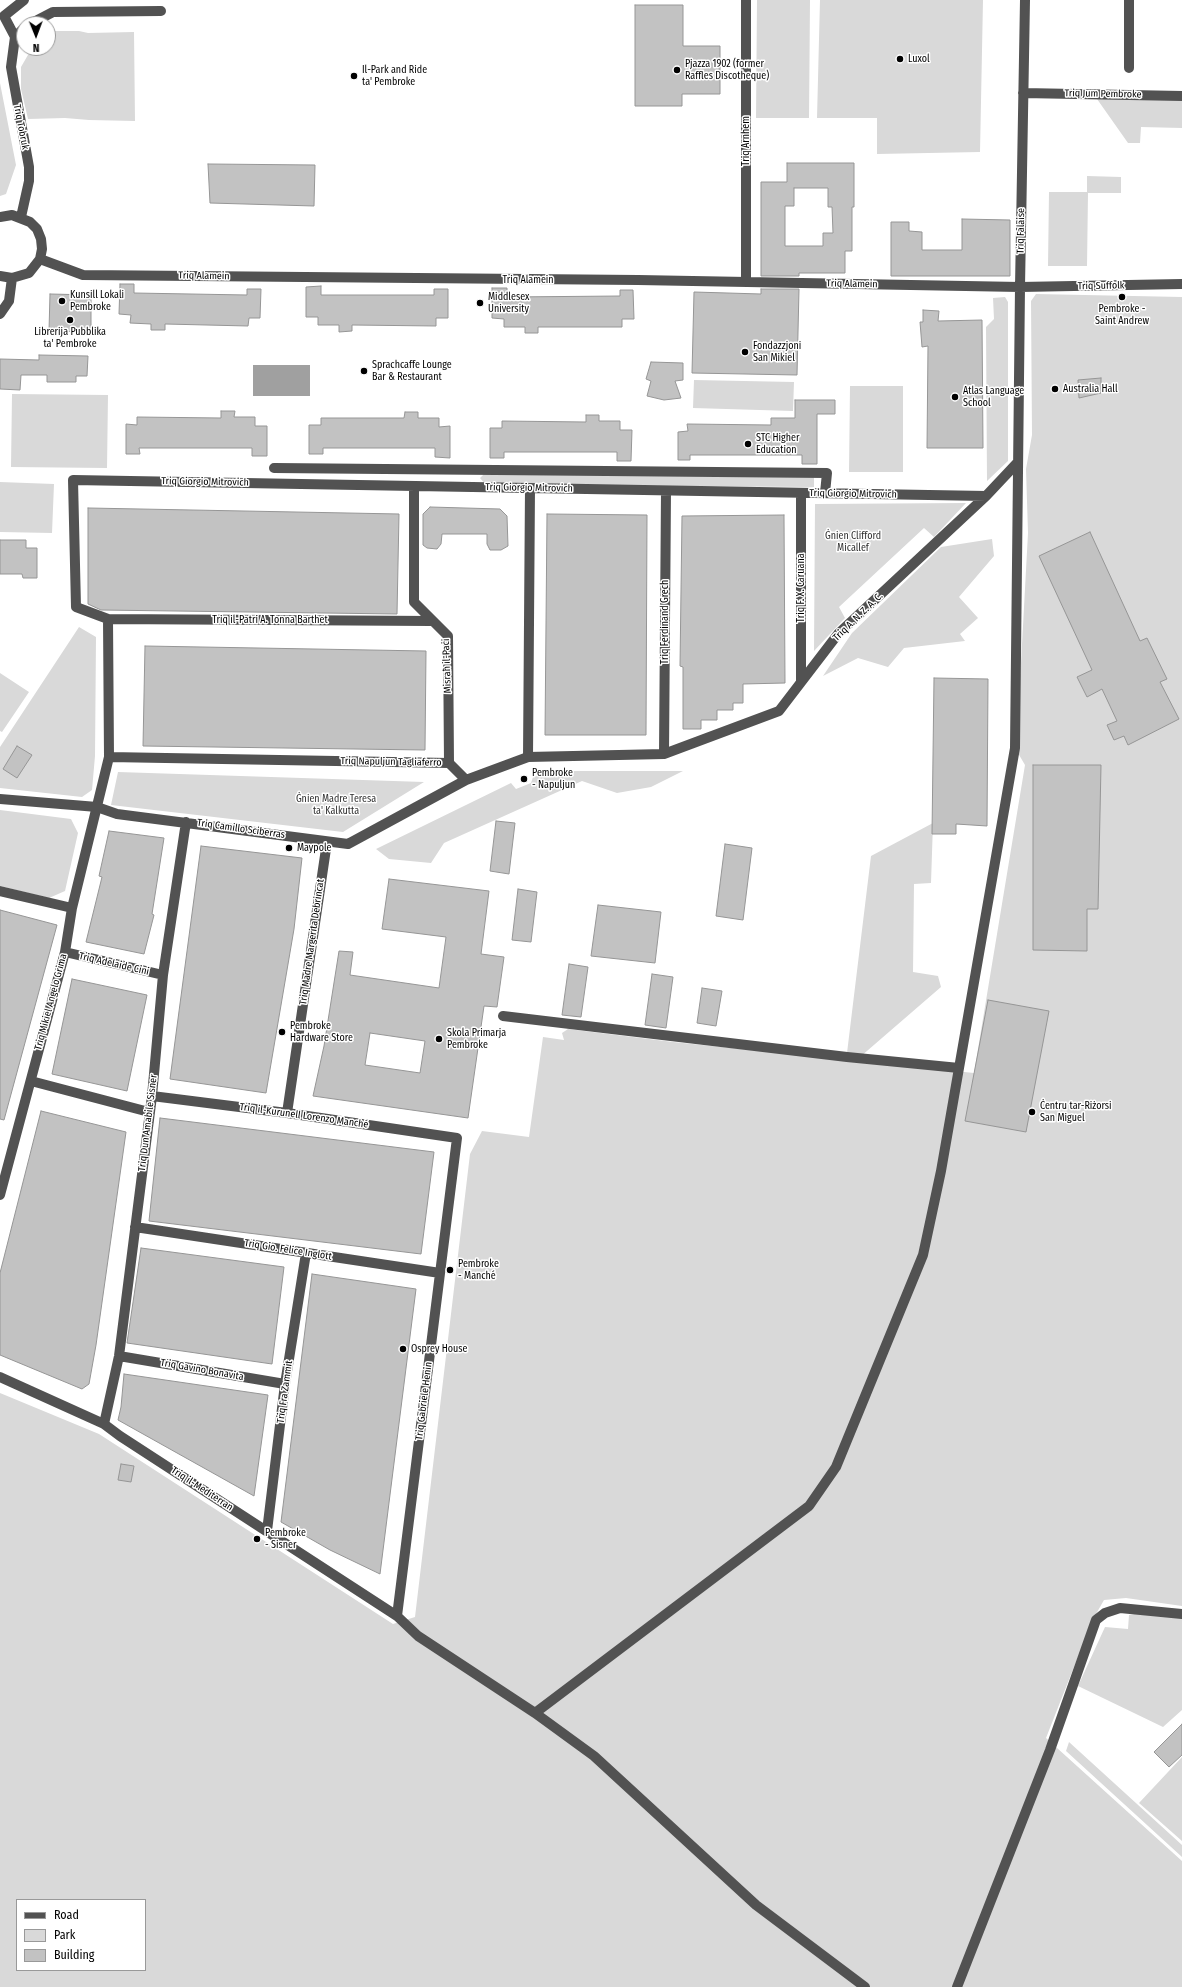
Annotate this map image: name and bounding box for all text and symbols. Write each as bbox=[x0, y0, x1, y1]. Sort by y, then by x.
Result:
north arrow bbox=[16, 16, 56, 56]
text: N bbox=[33, 41, 40, 54]
place label: Luxol bbox=[908, 53, 930, 65]
marker: Luxol bbox=[895, 54, 905, 64]
place label: Pjazza 1902 (former Raffles Discotheque) bbox=[685, 58, 769, 82]
place label: Il-Park and Ride ta' Pembroke bbox=[362, 64, 427, 88]
marker: Pjazza 1902 (former Raffles Discotheque) bbox=[672, 65, 682, 75]
marker: Il-Park and Ride ta' Pembroke bbox=[349, 71, 359, 81]
street label: Triq Jum Pembroke bbox=[1064, 87, 1142, 101]
street label: Triq Tobruk bbox=[11, 103, 31, 151]
street label: Triq Arnhem bbox=[740, 116, 752, 166]
street label: Triq Falaise bbox=[1015, 208, 1027, 254]
street label: Triq Alamein bbox=[178, 270, 230, 282]
street label: Triq Alamein bbox=[502, 274, 554, 286]
street label: Triq Alamein bbox=[826, 278, 878, 290]
street label: Triq Suffolk bbox=[1077, 280, 1125, 292]
place label: Kunsill Lokali Pembroke bbox=[70, 289, 124, 312]
place label: Middlesex University bbox=[488, 291, 529, 314]
marker: Pembroke - Saint Andrew bbox=[1117, 292, 1127, 302]
marker: Kunsill Lokali Pembroke bbox=[57, 296, 67, 306]
marker: Middlesex University bbox=[475, 298, 485, 308]
place label: Pembroke - Saint Andrew bbox=[1095, 303, 1149, 326]
marker: Librerija Pubblika ta' Pembroke bbox=[65, 315, 75, 325]
place label: Librerija Pubblika ta' Pembroke bbox=[34, 326, 106, 350]
place label: Fondazzjoni San Mikiel bbox=[753, 340, 801, 364]
marker: Fondazzjoni San Mikiel bbox=[740, 347, 750, 357]
place label: Sprachcaffe Lounge Bar & Restaurant bbox=[372, 359, 452, 382]
marker: Sprachcaffe Lounge Bar & Restaurant bbox=[359, 366, 369, 376]
place label: Australia Hall bbox=[1063, 383, 1118, 395]
marker: Australia Hall bbox=[1050, 384, 1060, 394]
place label: Atlas Language School bbox=[963, 385, 1024, 408]
marker: Atlas Language School bbox=[950, 392, 960, 402]
place label: STC Higher Education bbox=[756, 432, 799, 456]
marker: STC Higher Education bbox=[743, 439, 753, 449]
street label: Triq Giorgio Mitrovich bbox=[161, 475, 249, 489]
street label: Triq Giorgio Mitrovich bbox=[485, 481, 573, 495]
street label: Triq Giorgio Mitrovich bbox=[809, 487, 897, 501]
park label: Ġnien Clifford Micallef bbox=[825, 530, 881, 554]
street label: Triq F. X. Caruana bbox=[795, 553, 807, 623]
street label: Triq Ferdinand Grech bbox=[659, 580, 671, 664]
street label: Triq A. N. Z. A. C. bbox=[831, 590, 885, 644]
street label: Triq il-Patri A. Tonna Barthet bbox=[212, 614, 328, 626]
street label: Misraħ il-Paċi bbox=[440, 638, 454, 694]
street label: Triq Napuljun Tagliaferro bbox=[340, 755, 442, 769]
place label: Pembroke - Napuljun bbox=[532, 767, 575, 790]
marker: Pembroke - Napuljun bbox=[519, 774, 529, 784]
park label: Ġnien Madre Teresa ta' Kalkutta bbox=[296, 793, 376, 816]
street label: Triq Camillo Sciberras bbox=[196, 817, 286, 841]
place label: Maypole bbox=[297, 842, 331, 854]
marker: Maypole bbox=[284, 843, 294, 853]
street label: Triq Madre Margerita Debrincat bbox=[297, 878, 327, 1006]
street label: Triq Adelaide Cini bbox=[78, 950, 150, 978]
street label: Triq Mikiel Angelo Grima bbox=[32, 952, 70, 1052]
place label: Pembroke Hardware Store bbox=[290, 1020, 353, 1044]
marker: Pembroke Hardware Store bbox=[277, 1027, 287, 1037]
place label: Skola Primarja Pembroke bbox=[447, 1027, 506, 1050]
marker: Skola Primarja Pembroke bbox=[434, 1034, 444, 1044]
street label: Triq Dun Amabile Sisner bbox=[136, 1074, 160, 1172]
place label: Ċentru tar-Riżorsi San Miguel bbox=[1040, 1100, 1112, 1124]
street label: Triq il-Kurunell Lorenzo Manché bbox=[239, 1101, 369, 1131]
marker: Ċentru tar-Riżorsi San Miguel bbox=[1027, 1107, 1037, 1117]
street label: Triq Gio. Felice Inglott bbox=[243, 1237, 333, 1263]
place label: Pembroke - Manché bbox=[458, 1258, 499, 1282]
marker: Pembroke - Manché bbox=[445, 1265, 455, 1275]
place label: Osprey House bbox=[411, 1343, 468, 1355]
marker: Osprey House bbox=[398, 1344, 408, 1354]
street label: Triq Gavino Bonavita bbox=[159, 1357, 245, 1383]
street label: Triq Fra Zammit bbox=[275, 1360, 295, 1424]
street label: Triq Gabriele Henin bbox=[413, 1361, 435, 1441]
street label: Triq il-Mediterran bbox=[169, 1464, 235, 1514]
place label: Pembroke - Sisner bbox=[265, 1527, 306, 1550]
marker: Pembroke - Sisner bbox=[252, 1534, 262, 1544]
legend bbox=[16, 1899, 146, 1971]
text: Road bbox=[54, 1908, 79, 1922]
text: Park bbox=[54, 1928, 75, 1942]
text: Building bbox=[54, 1948, 94, 1962]

